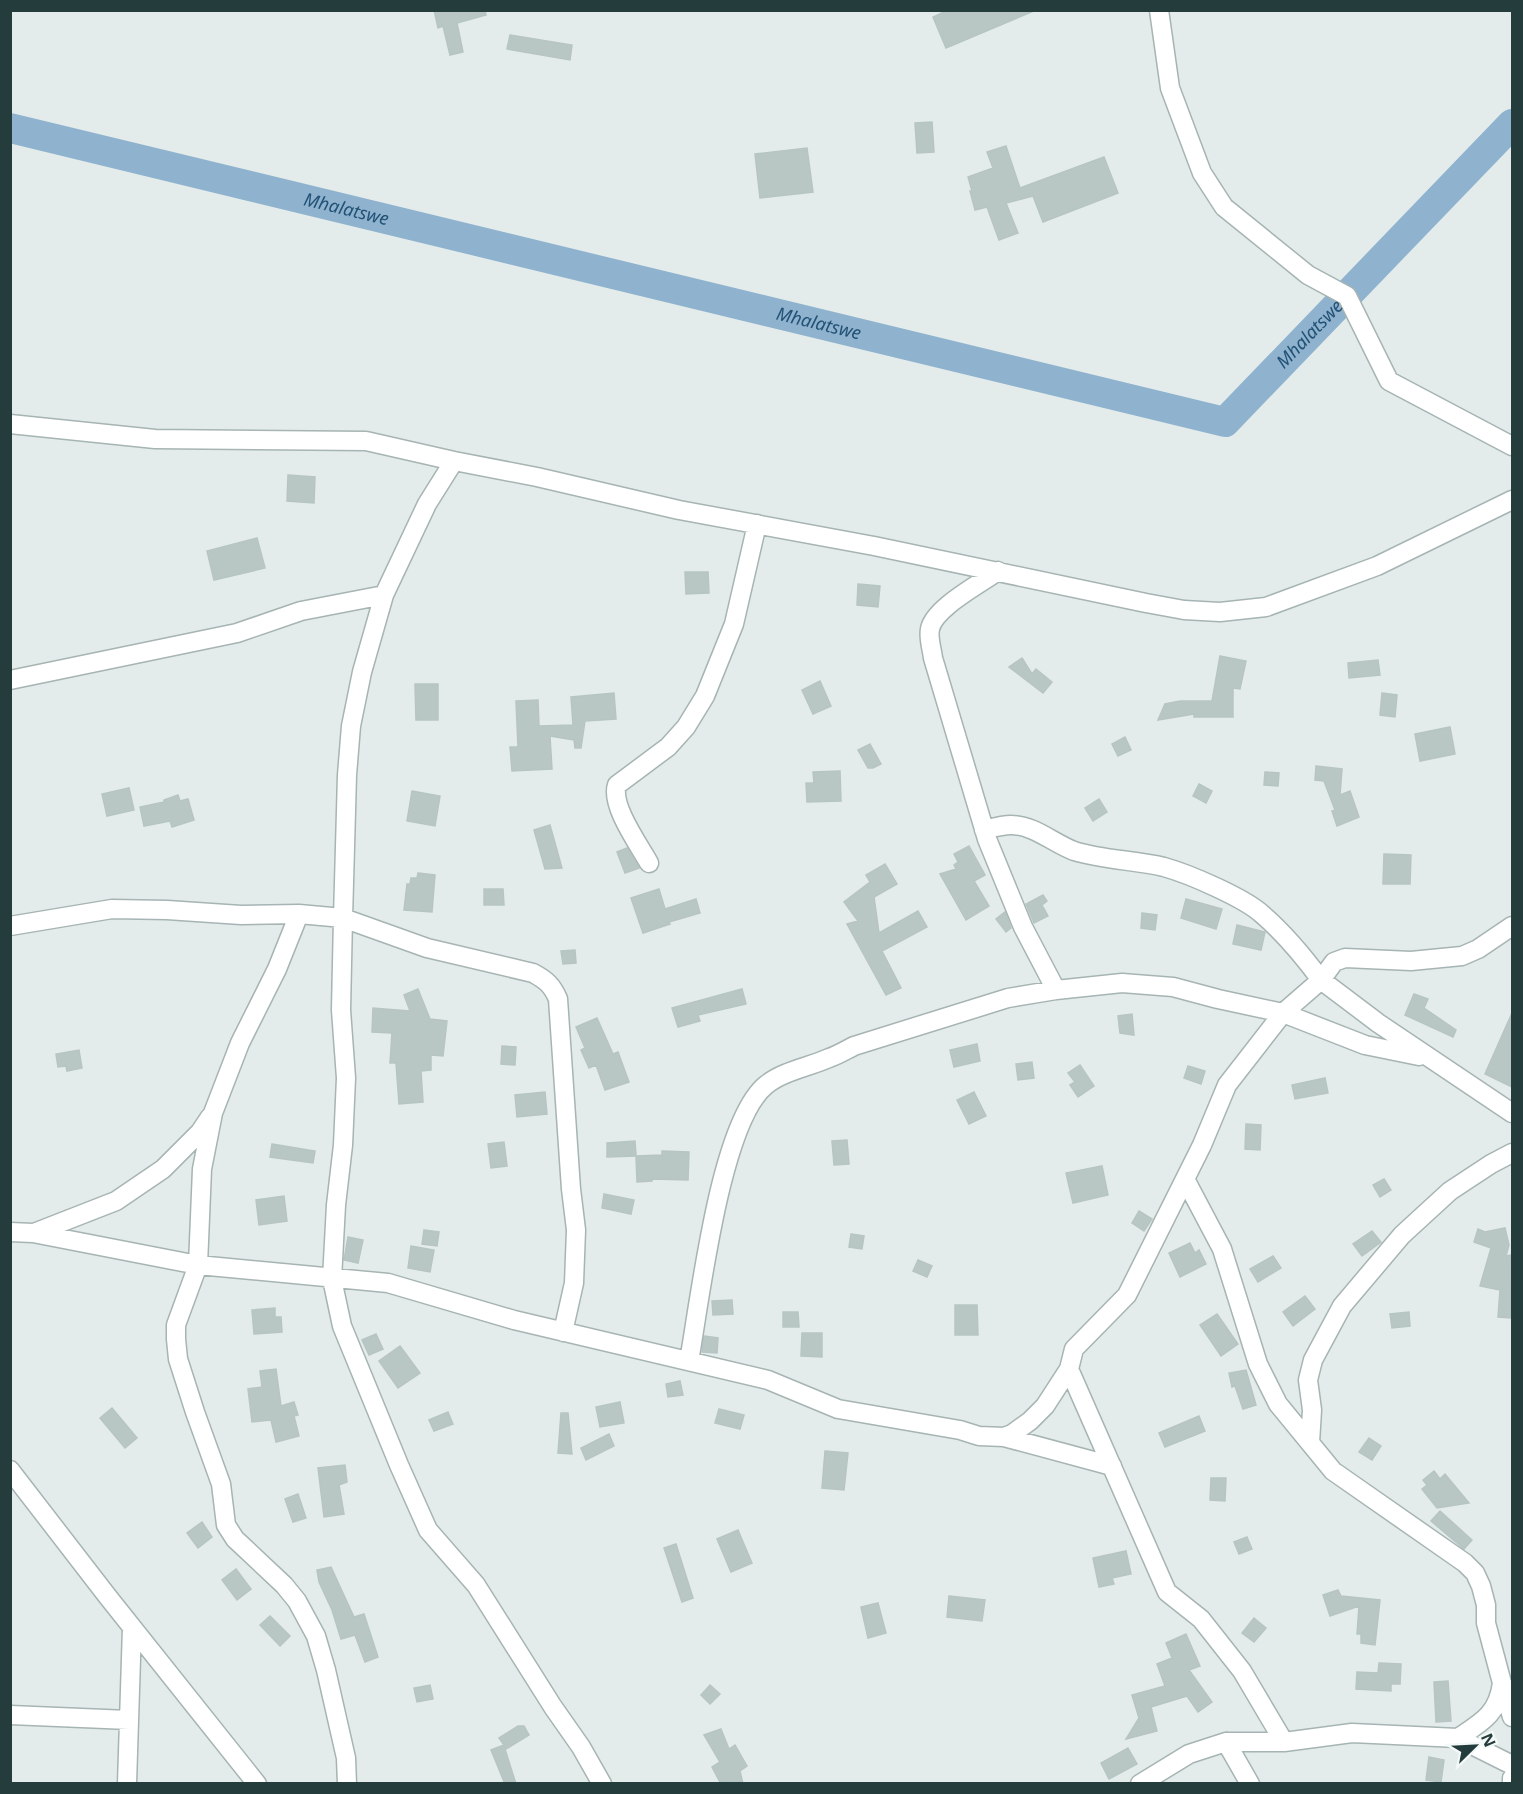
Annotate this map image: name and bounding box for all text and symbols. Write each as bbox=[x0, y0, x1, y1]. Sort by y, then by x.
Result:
water label: Mhalatswe bbox=[302, 187, 391, 230]
water label: Mhalatswe bbox=[1270, 294, 1348, 373]
water label: Mhalatswe bbox=[774, 301, 864, 345]
north arrow bbox=[1445, 1716, 1505, 1776]
text: N bbox=[1476, 1729, 1501, 1750]

